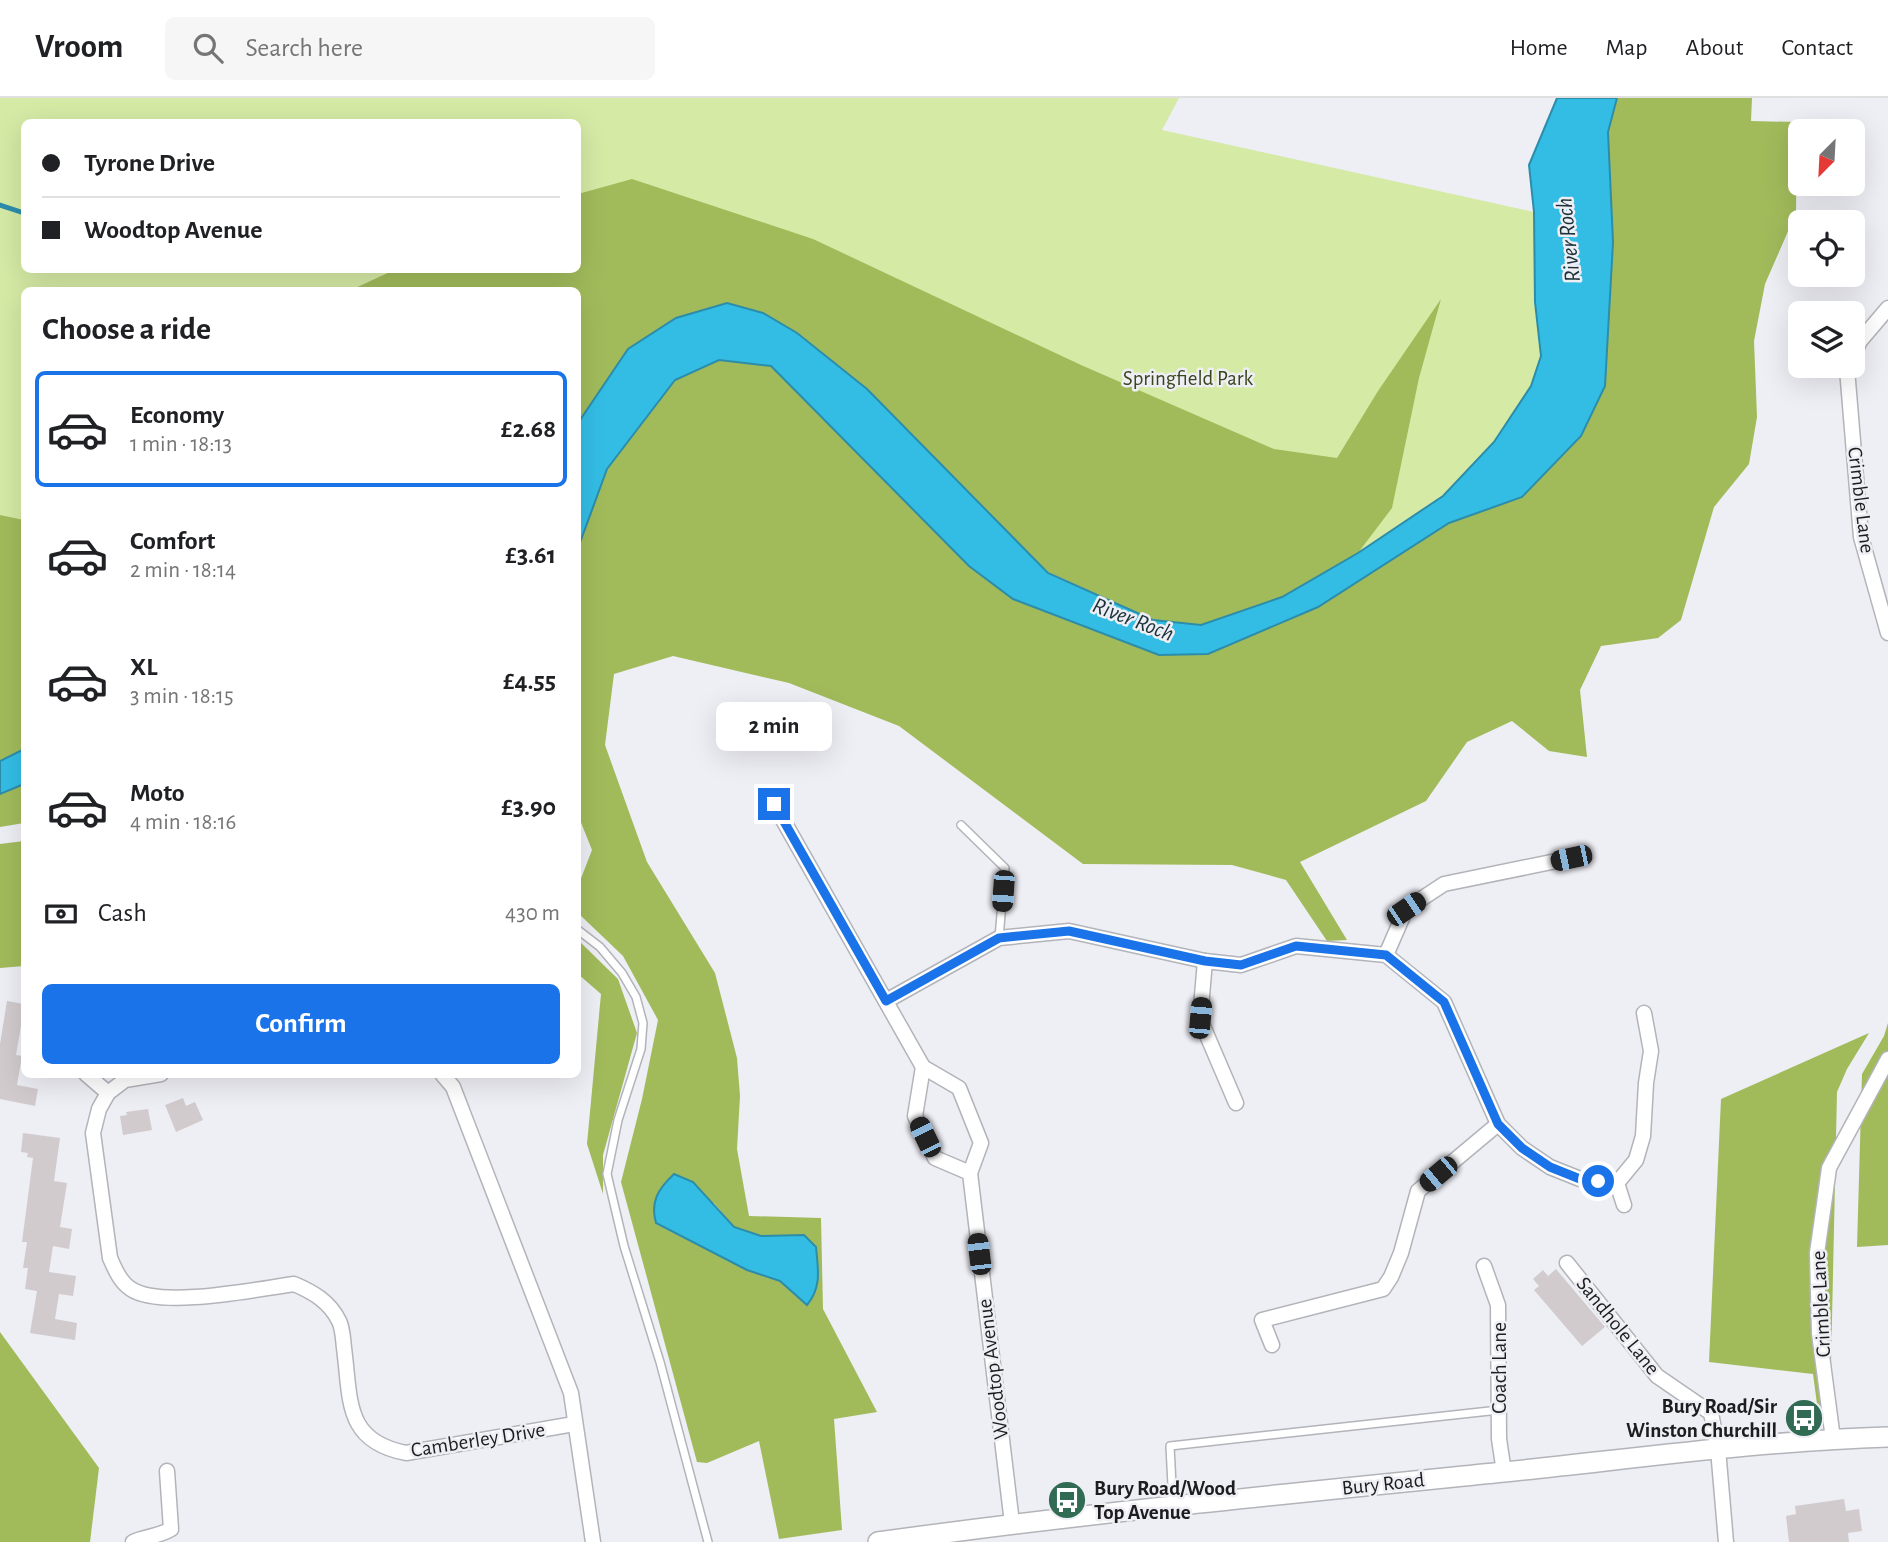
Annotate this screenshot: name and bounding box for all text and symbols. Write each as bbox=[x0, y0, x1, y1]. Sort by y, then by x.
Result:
search box bbox=[165, 17, 655, 80]
icon: search bbox=[189, 29, 227, 67]
text: Vroom bbox=[35, 31, 123, 64]
text: Search here bbox=[245, 35, 363, 61]
text: Home bbox=[1510, 36, 1568, 60]
text: Map bbox=[1606, 36, 1648, 60]
text: About bbox=[1686, 36, 1743, 60]
text: Contact bbox=[1781, 36, 1853, 60]
north arrow bbox=[1788, 119, 1866, 196]
map controls bbox=[1788, 119, 1865, 378]
text: Tyrone Drive bbox=[84, 150, 215, 176]
water label: River Roch bbox=[1553, 196, 1585, 284]
button: locate bbox=[1788, 210, 1865, 287]
text: Woodtop Avenue bbox=[84, 217, 263, 243]
button: layers bbox=[1788, 301, 1865, 378]
text: Choose a ride bbox=[42, 313, 211, 345]
park label: Springfield Park bbox=[1123, 368, 1254, 389]
icon: car bbox=[46, 398, 109, 461]
text: Economy bbox=[130, 402, 224, 428]
text: £2.68 bbox=[501, 416, 556, 442]
text: 1 min · 18:13 bbox=[130, 433, 232, 456]
street label: Crimble Lane bbox=[1844, 446, 1878, 554]
icon: car bbox=[46, 524, 109, 587]
text: Comfort bbox=[130, 528, 215, 554]
text: £3.61 bbox=[505, 542, 556, 568]
text: 2 min · 18:14 bbox=[130, 559, 236, 582]
water label: River Roch bbox=[1089, 594, 1177, 646]
icon: car bbox=[46, 650, 109, 713]
text: XL bbox=[130, 654, 157, 680]
text: £4.55 bbox=[503, 668, 556, 694]
text: 3 min · 18:15 bbox=[130, 685, 234, 708]
callout: 2 min bbox=[716, 702, 832, 752]
text: 2 min bbox=[748, 715, 800, 738]
icon: car bbox=[46, 776, 109, 839]
text: Moto bbox=[130, 780, 185, 806]
route end bbox=[758, 788, 790, 820]
text: £3.90 bbox=[501, 794, 556, 820]
text: 4 min · 18:16 bbox=[130, 811, 236, 834]
car bbox=[1549, 843, 1594, 873]
car bbox=[992, 869, 1015, 913]
car bbox=[1383, 889, 1430, 929]
icon: cash bbox=[42, 895, 80, 933]
text: Cash bbox=[98, 900, 147, 926]
text: 430 m bbox=[505, 902, 560, 925]
button: Confirm bbox=[42, 984, 560, 1064]
car bbox=[1188, 996, 1213, 1040]
car bbox=[907, 1114, 944, 1160]
car bbox=[1416, 1152, 1461, 1196]
route start bbox=[1582, 1165, 1614, 1197]
car bbox=[967, 1232, 992, 1276]
street label: Crimble Lane bbox=[1808, 1250, 1834, 1358]
street label: Sandhole Lane bbox=[1572, 1273, 1664, 1379]
street label: Woodtop Avenue bbox=[974, 1298, 1012, 1440]
street label: Coach Lane bbox=[1489, 1322, 1510, 1414]
place label: Bury Road/Sir Winston Churchill bbox=[1626, 1396, 1778, 1441]
bus stop icon: Bury Road/Sir Winston Churchill bbox=[1783, 1397, 1825, 1439]
street label: Camberley Drive bbox=[409, 1419, 547, 1461]
street label: Bury Road bbox=[1341, 1469, 1425, 1499]
place label: Bury Road/Wood Top Avenue bbox=[1094, 1478, 1236, 1523]
bus stop icon: Bury Road/Wood Top Avenue bbox=[1046, 1479, 1088, 1521]

